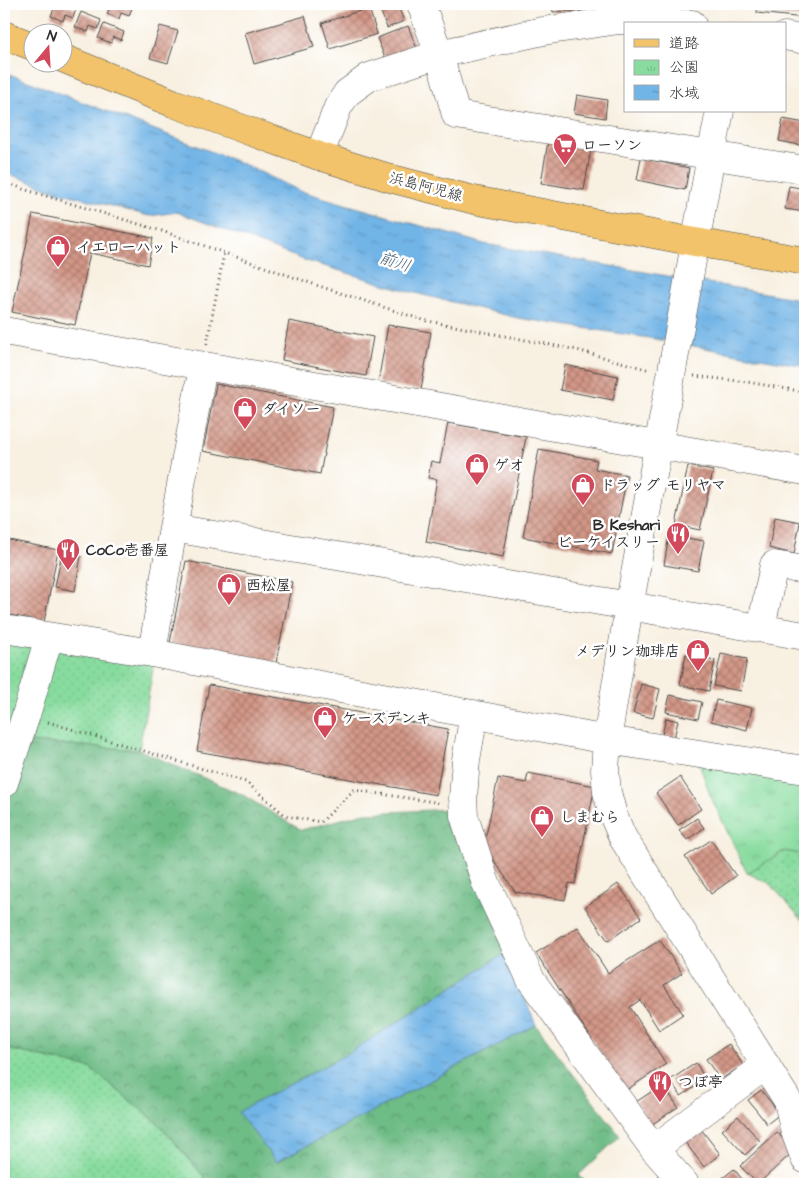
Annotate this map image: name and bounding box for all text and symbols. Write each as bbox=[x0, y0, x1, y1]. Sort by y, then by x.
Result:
north arrow bbox=[22, 22, 72, 72]
legend bbox=[624, 22, 786, 112]
text: N bbox=[44, 26, 59, 48]
text: 道路 bbox=[669, 33, 699, 54]
text: 公園 bbox=[669, 57, 699, 78]
text: 水域 bbox=[669, 83, 699, 104]
supermarket icon: ローソン bbox=[552, 132, 578, 166]
place label: ローソン bbox=[582, 135, 642, 156]
street label: 浜島阿児線 bbox=[387, 167, 465, 207]
shop icon: イエローハット bbox=[45, 234, 71, 268]
place label: イエローハット bbox=[76, 237, 181, 258]
water label: 前川 bbox=[376, 247, 414, 277]
shop icon: ダイソー bbox=[232, 396, 258, 430]
place label: ダイソー bbox=[262, 399, 321, 420]
shop icon: ゲオ bbox=[464, 452, 490, 486]
place label: ゲオ bbox=[494, 455, 524, 476]
shop icon: ドラッグ モリヤマ bbox=[570, 472, 596, 506]
place label: ドラッグ モリヤマ bbox=[600, 475, 726, 496]
place label: B Keshari ビーケイスリー bbox=[557, 515, 661, 553]
restaurant icon: B Keshari ビーケイスリー bbox=[665, 521, 691, 555]
restaurant icon: CoCo壱番屋 bbox=[55, 537, 81, 571]
place label: CoCo壱番屋 bbox=[86, 540, 169, 561]
shop icon: 西松屋 bbox=[216, 572, 242, 606]
place label: 西松屋 bbox=[246, 575, 291, 596]
shop icon: メデリン珈琲店 bbox=[685, 638, 711, 672]
place label: メデリン珈琲店 bbox=[575, 641, 680, 662]
shop icon: ケーズデンキ bbox=[312, 705, 338, 739]
place label: ケーズデンキ bbox=[342, 708, 431, 729]
shop icon: しまむら bbox=[529, 804, 555, 838]
place label: しまむら bbox=[560, 807, 620, 828]
restaurant icon: つぼ亭 bbox=[647, 1069, 673, 1103]
place label: つぼ亭 bbox=[678, 1072, 723, 1093]

